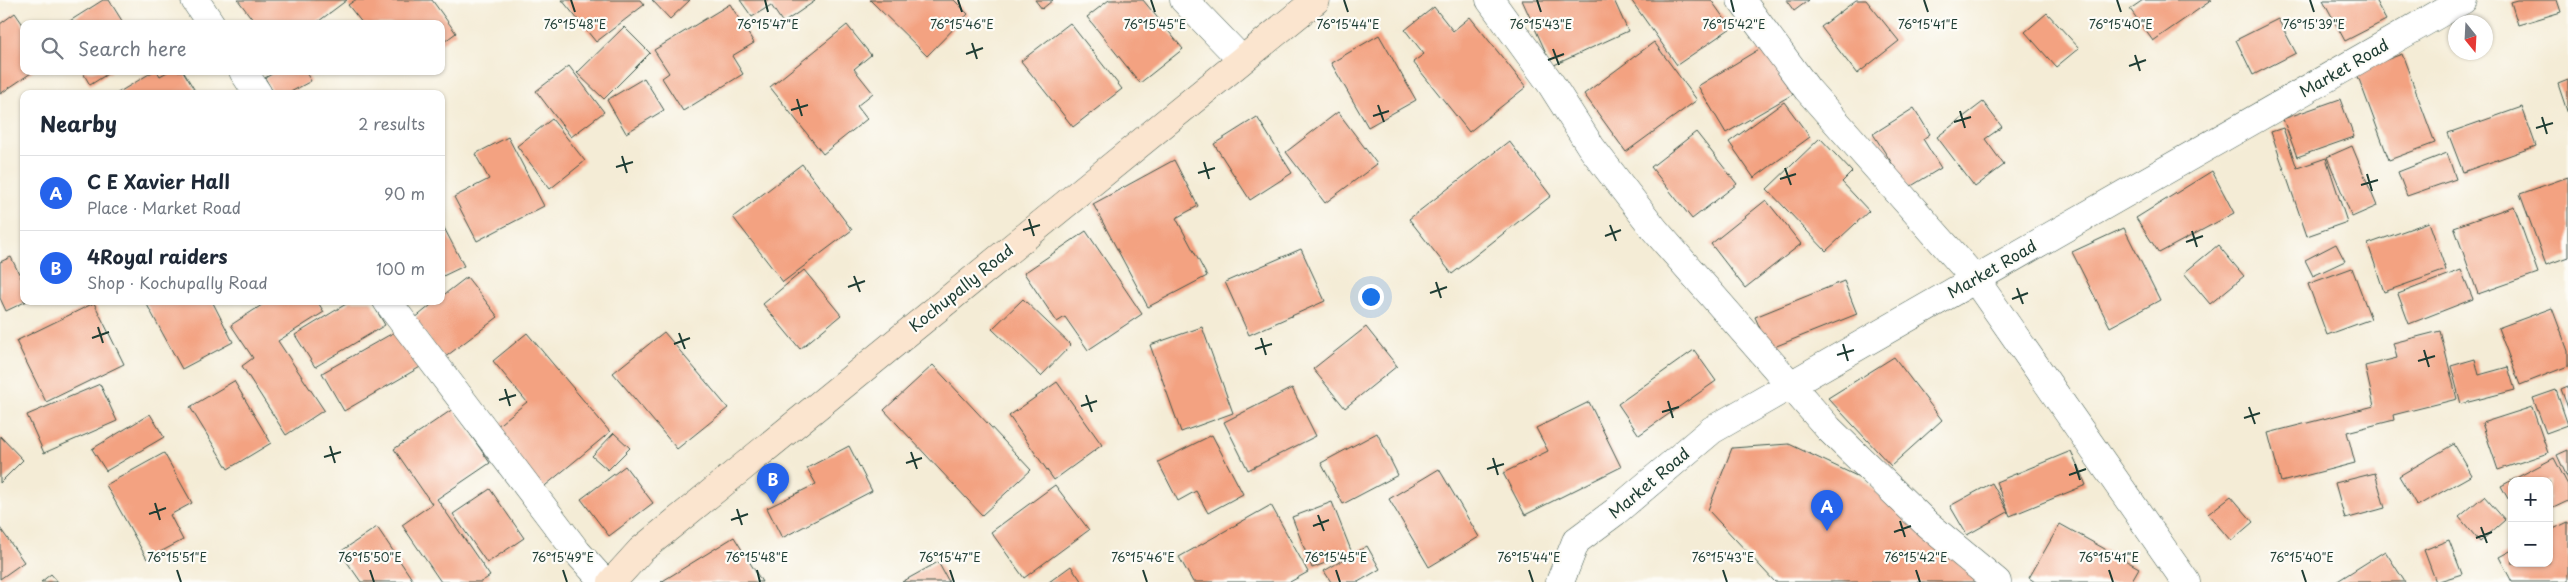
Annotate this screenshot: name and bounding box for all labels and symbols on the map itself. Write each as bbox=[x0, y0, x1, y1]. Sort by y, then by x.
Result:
text: 76°15'48"E bbox=[544, 15, 606, 33]
text: 76°15'47"E bbox=[737, 15, 799, 33]
text: 76°15'46"E bbox=[930, 15, 994, 33]
text: 76°15'45"E bbox=[1124, 15, 1186, 33]
text: 76°15'44"E bbox=[1316, 15, 1380, 33]
text: 76°15'43"E bbox=[1510, 15, 1572, 33]
text: 76°15'42"E bbox=[1702, 15, 1766, 33]
text: 76°15'41"E bbox=[1898, 15, 1958, 33]
text: 76°15'40"E bbox=[2089, 15, 2153, 33]
text: 76°15'39"E bbox=[2283, 15, 2345, 33]
north arrow bbox=[2448, 15, 2493, 60]
street label: Market Road bbox=[2294, 32, 2393, 102]
street label: Market Road bbox=[1942, 233, 2041, 303]
street label: Kochupally Road bbox=[903, 238, 1018, 337]
your location bbox=[1358, 284, 1384, 310]
street label: Market Road bbox=[1602, 441, 1694, 523]
pin: B bbox=[757, 463, 789, 504]
pin: A bbox=[1811, 490, 1843, 531]
text: 76°15'51"E bbox=[147, 548, 207, 566]
text: 76°15'50"E bbox=[338, 548, 402, 566]
text: 76°15'49"E bbox=[532, 548, 594, 566]
text: 76°15'48"E bbox=[726, 548, 788, 566]
text: 76°15'47"E bbox=[919, 548, 981, 566]
text: 76°15'46"E bbox=[1111, 548, 1175, 566]
text: 76°15'45"E bbox=[1305, 548, 1367, 566]
text: 76°15'44"E bbox=[1497, 548, 1561, 566]
text: 76°15'43"E bbox=[1692, 548, 1754, 566]
text: 76°15'42"E bbox=[1884, 548, 1948, 566]
text: 76°15'41"E bbox=[2079, 548, 2139, 566]
text: 76°15'40"E bbox=[2270, 548, 2334, 566]

